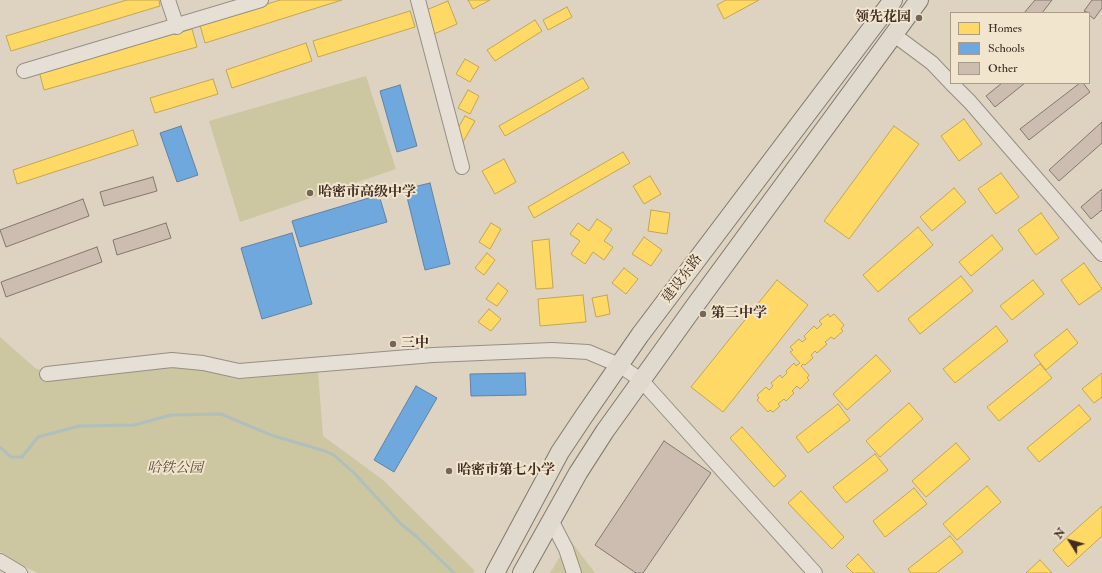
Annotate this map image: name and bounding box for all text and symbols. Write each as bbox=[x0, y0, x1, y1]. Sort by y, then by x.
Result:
place label: 领先花园 bbox=[855, 10, 911, 26]
legend bbox=[950, 12, 1090, 84]
marker: 领先花园 bbox=[914, 13, 924, 23]
text: Homes bbox=[988, 21, 1022, 36]
text: Schools bbox=[988, 41, 1025, 56]
text: Other bbox=[988, 61, 1017, 76]
place label: 哈密市高级中学 bbox=[318, 185, 416, 201]
marker: 哈密市高级中学 bbox=[305, 188, 315, 198]
street label: 建设东路 bbox=[659, 252, 707, 306]
place label: 第三中学 bbox=[711, 306, 767, 322]
marker: 第三中学 bbox=[698, 309, 708, 319]
place label: 三中 bbox=[401, 336, 429, 352]
marker: 三中 bbox=[388, 339, 398, 349]
park label: 哈铁公园 bbox=[147, 461, 203, 477]
place label: 哈密市第七小学 bbox=[457, 463, 555, 479]
marker: 哈密市第七小学 bbox=[444, 466, 454, 476]
north arrow bbox=[1050, 521, 1090, 561]
text: N bbox=[1052, 526, 1068, 541]

